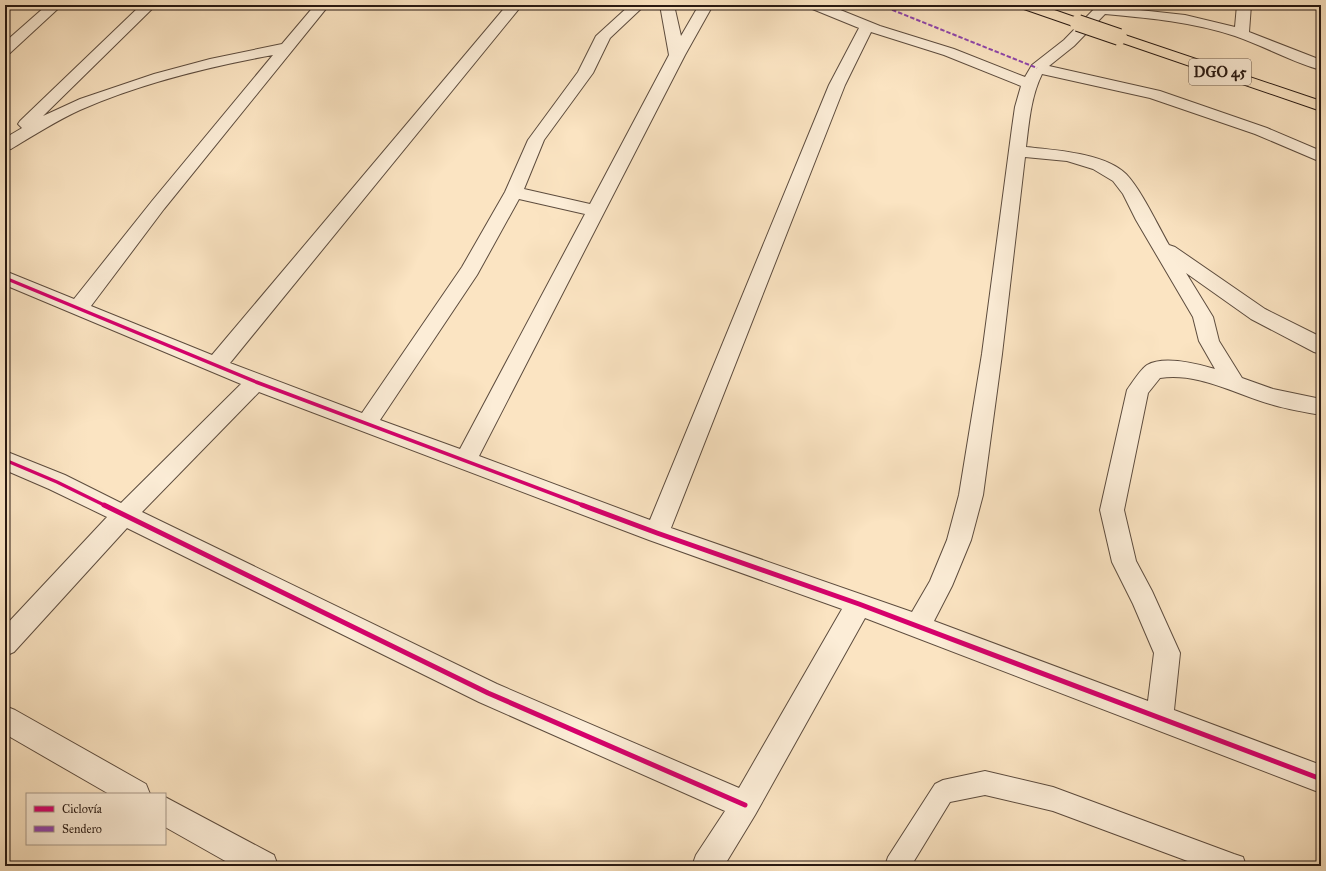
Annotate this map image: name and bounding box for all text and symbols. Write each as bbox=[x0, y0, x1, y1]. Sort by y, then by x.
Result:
road number: DGO 45 bbox=[1189, 59, 1251, 85]
legend bbox=[26, 793, 166, 845]
text: Ciclovía bbox=[62, 802, 103, 816]
text: Sendero bbox=[62, 822, 102, 836]

